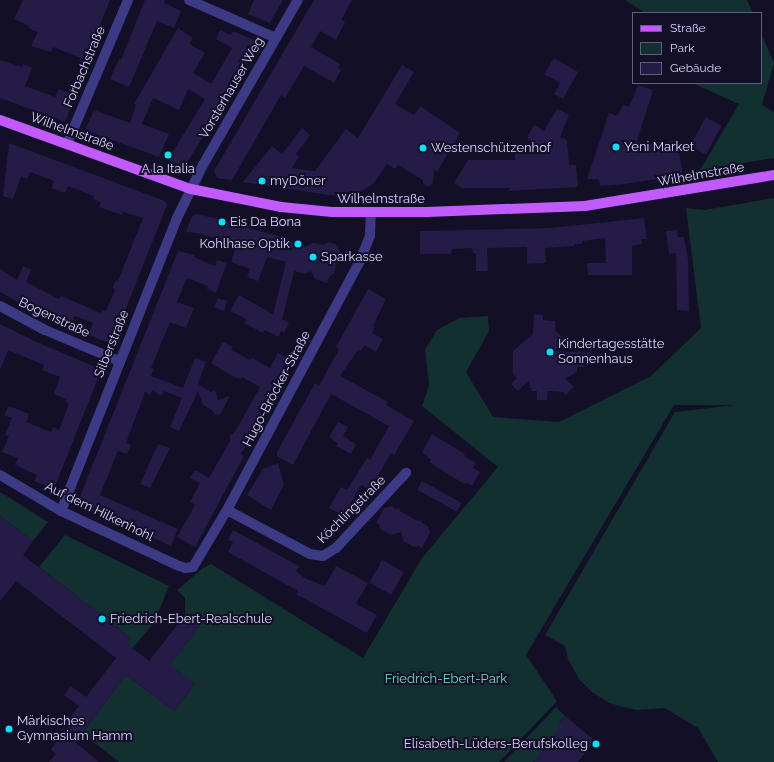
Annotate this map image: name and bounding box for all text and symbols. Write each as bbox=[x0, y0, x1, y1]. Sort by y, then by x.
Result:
legend bbox=[632, 12, 762, 84]
text: Straße bbox=[670, 21, 706, 35]
street label: Forbachstraße bbox=[61, 24, 109, 110]
street label: Vorsterhauser Weg bbox=[196, 34, 268, 142]
text: Park bbox=[670, 41, 695, 55]
text: Gebäude bbox=[670, 61, 721, 75]
street label: Wilhelmstraße bbox=[28, 110, 116, 154]
place label: Yeni Market bbox=[624, 139, 694, 155]
place label: Westenschützenhof bbox=[431, 140, 551, 156]
marker: Yeni Market bbox=[611, 142, 621, 152]
marker: Westenschützenhof bbox=[418, 143, 428, 153]
marker: A la Italia bbox=[163, 150, 173, 160]
street label: Wilhelmstraße bbox=[656, 160, 746, 190]
place label: A la Italia bbox=[141, 161, 195, 177]
place label: myDöner bbox=[270, 173, 326, 189]
marker: myDöner bbox=[257, 176, 267, 186]
street label: Wilhelmstraße bbox=[337, 191, 425, 207]
place label: Eis Da Bona bbox=[230, 214, 301, 230]
marker: Eis Da Bona bbox=[217, 217, 227, 227]
place label: Kohlhase Optik bbox=[200, 236, 290, 252]
marker: Kohlhase Optik bbox=[293, 239, 303, 249]
place label: Sparkasse bbox=[321, 249, 383, 265]
marker: Sparkasse bbox=[308, 252, 318, 262]
street label: Bogenstraße bbox=[16, 295, 92, 341]
street label: Silberstraße bbox=[91, 308, 133, 380]
street label: Hugo-Bröcker-Straße bbox=[240, 329, 314, 449]
place label: Kindertagesstätte Sonnenhaus bbox=[558, 337, 664, 368]
marker: Kindertagesstätte Sonnenhaus bbox=[545, 347, 555, 357]
street label: Köchlingstraße bbox=[315, 473, 389, 547]
street label: Auf dem Hilkenhohl bbox=[42, 479, 156, 545]
place label: Friedrich-Ebert-Realschule bbox=[110, 611, 272, 627]
marker: Friedrich-Ebert-Realschule bbox=[97, 614, 107, 624]
park label: Friedrich-Ebert-Park bbox=[385, 671, 507, 687]
place label: Märkisches Gymnasium Hamm bbox=[17, 714, 132, 745]
marker: Märkisches Gymnasium Hamm bbox=[4, 724, 14, 734]
place label: Elisabeth-Lüders-Berufskolleg bbox=[404, 736, 588, 752]
marker: Elisabeth-Lüders-Berufskolleg bbox=[591, 739, 601, 749]

